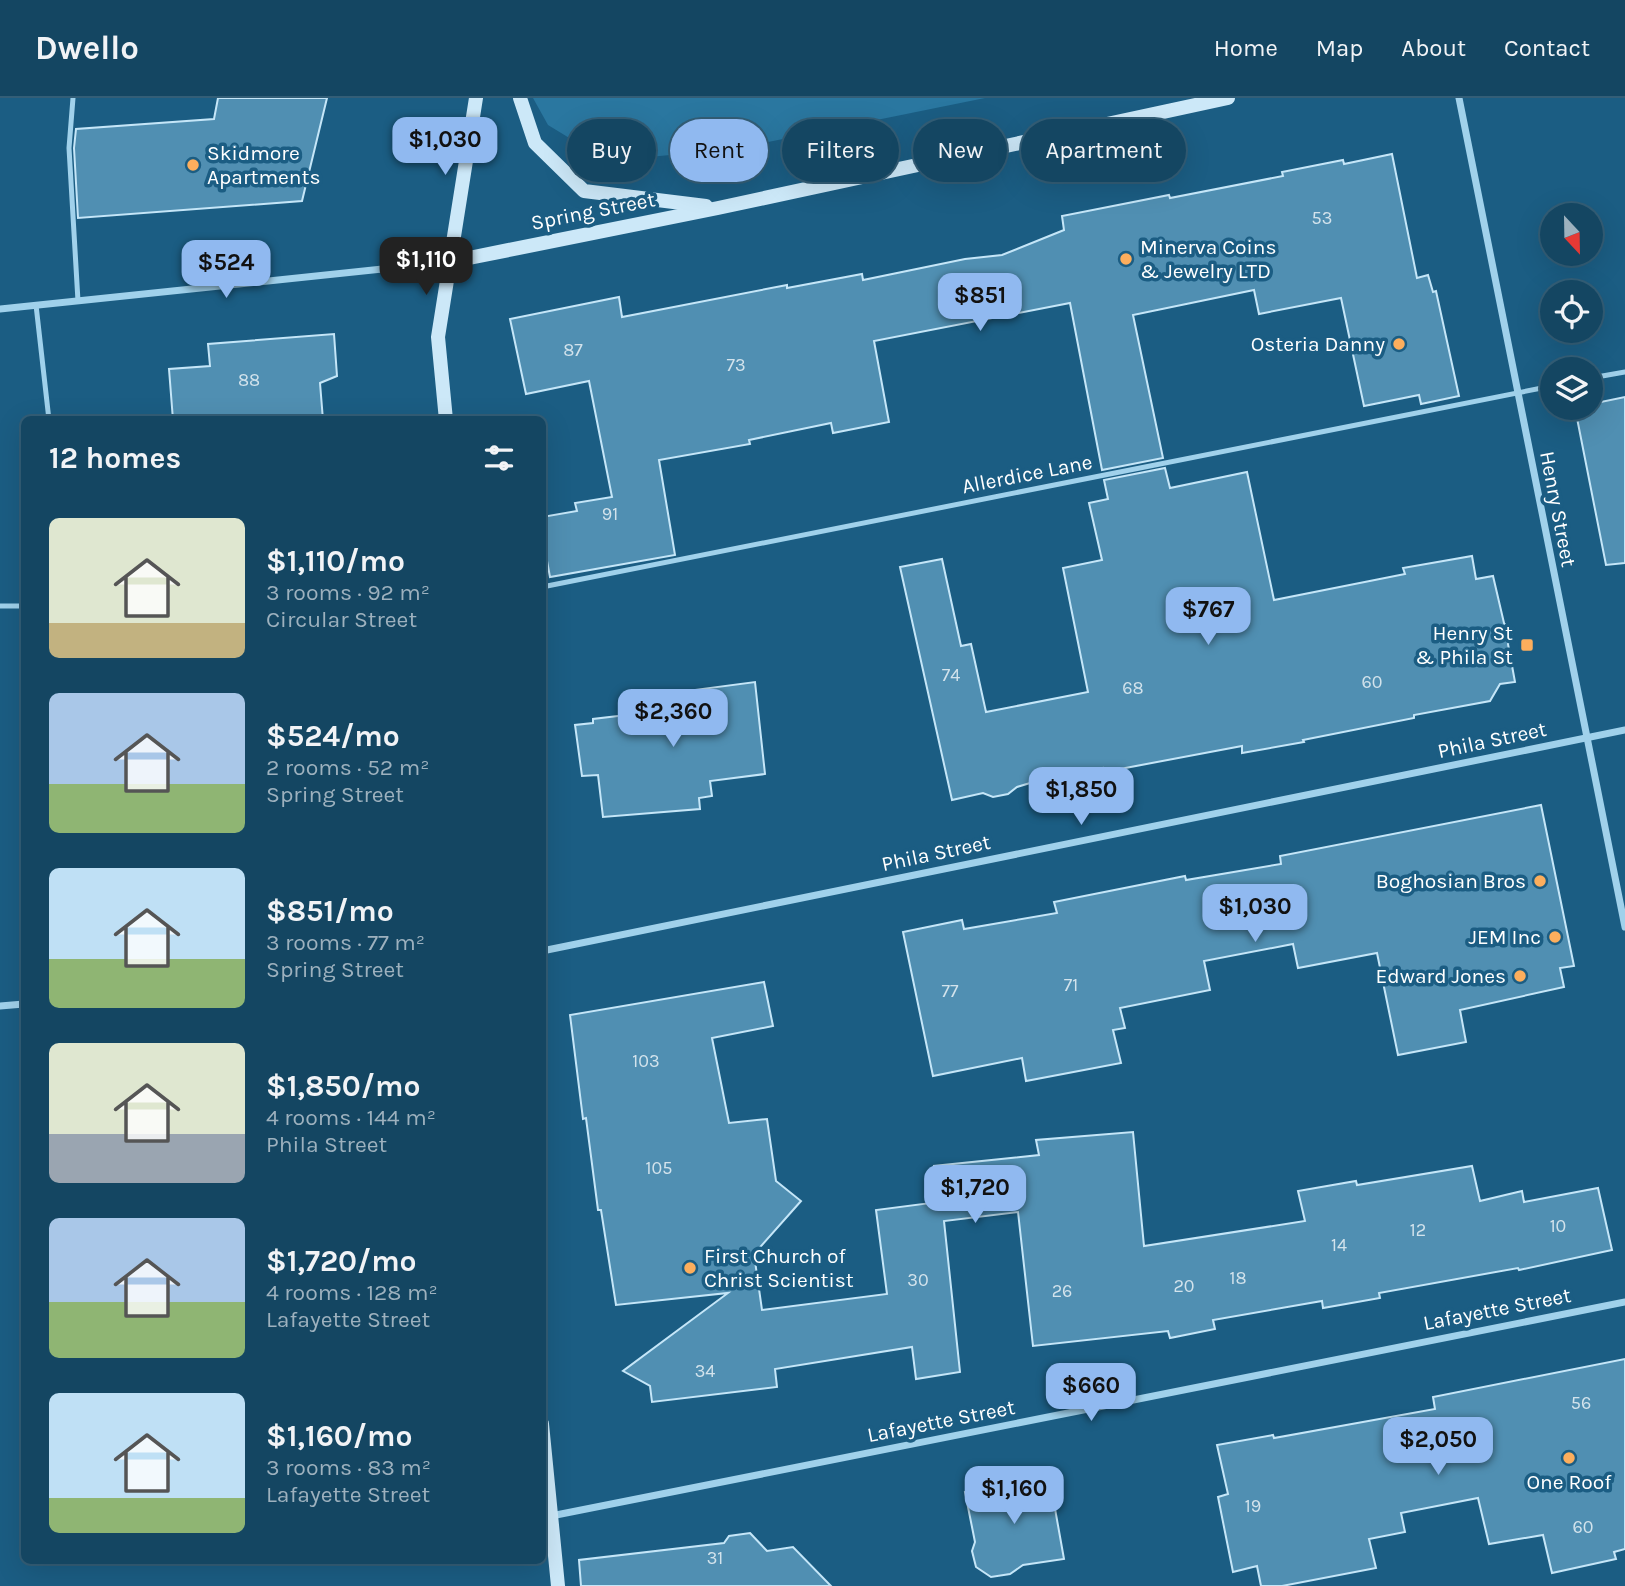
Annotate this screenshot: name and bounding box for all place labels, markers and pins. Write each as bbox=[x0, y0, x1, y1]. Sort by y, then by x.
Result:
pin: $1,030 bbox=[388, 118, 502, 177]
place label: Skidmore Apartments bbox=[207, 141, 320, 189]
marker: Skidmore Apartments bbox=[185, 157, 201, 173]
place label: Minerva Coins & Jewelry LTD bbox=[1140, 235, 1277, 283]
pin: $1,110 bbox=[369, 238, 483, 297]
pin: $524 bbox=[185, 240, 267, 300]
marker: Minerva Coins & Jewelry LTD bbox=[1118, 251, 1134, 267]
pin: $851 bbox=[939, 274, 1021, 333]
place label: Osteria Danny bbox=[1251, 332, 1385, 356]
marker: Osteria Danny bbox=[1391, 336, 1407, 352]
pin: $767 bbox=[1167, 588, 1249, 647]
place label: Henry St & Phila St bbox=[1415, 621, 1513, 669]
marker: Henry St & Phila St bbox=[1519, 637, 1535, 653]
pin: $2,360 bbox=[616, 690, 730, 749]
pin: $1,850 bbox=[1024, 768, 1138, 827]
place label: Boghosian Bros bbox=[1376, 869, 1526, 893]
marker: Boghosian Bros bbox=[1532, 873, 1548, 889]
pin: $1,030 bbox=[1198, 884, 1312, 944]
place label: JEM Inc bbox=[1469, 925, 1541, 949]
marker: JEM Inc bbox=[1547, 929, 1563, 945]
place label: Edward Jones bbox=[1376, 964, 1506, 988]
marker: Edward Jones bbox=[1512, 968, 1528, 984]
pin: $1,720 bbox=[918, 1166, 1032, 1225]
place label: First Church of Christ Scientist bbox=[704, 1244, 854, 1292]
marker: First Church of Christ Scientist bbox=[682, 1260, 698, 1276]
pin: $660 bbox=[1050, 1364, 1132, 1423]
pin: $2,050 bbox=[1381, 1418, 1495, 1477]
marker: One Roof bbox=[1561, 1450, 1577, 1466]
pin: $1,160 bbox=[957, 1466, 1071, 1526]
place label: One Roof bbox=[1526, 1470, 1612, 1494]

